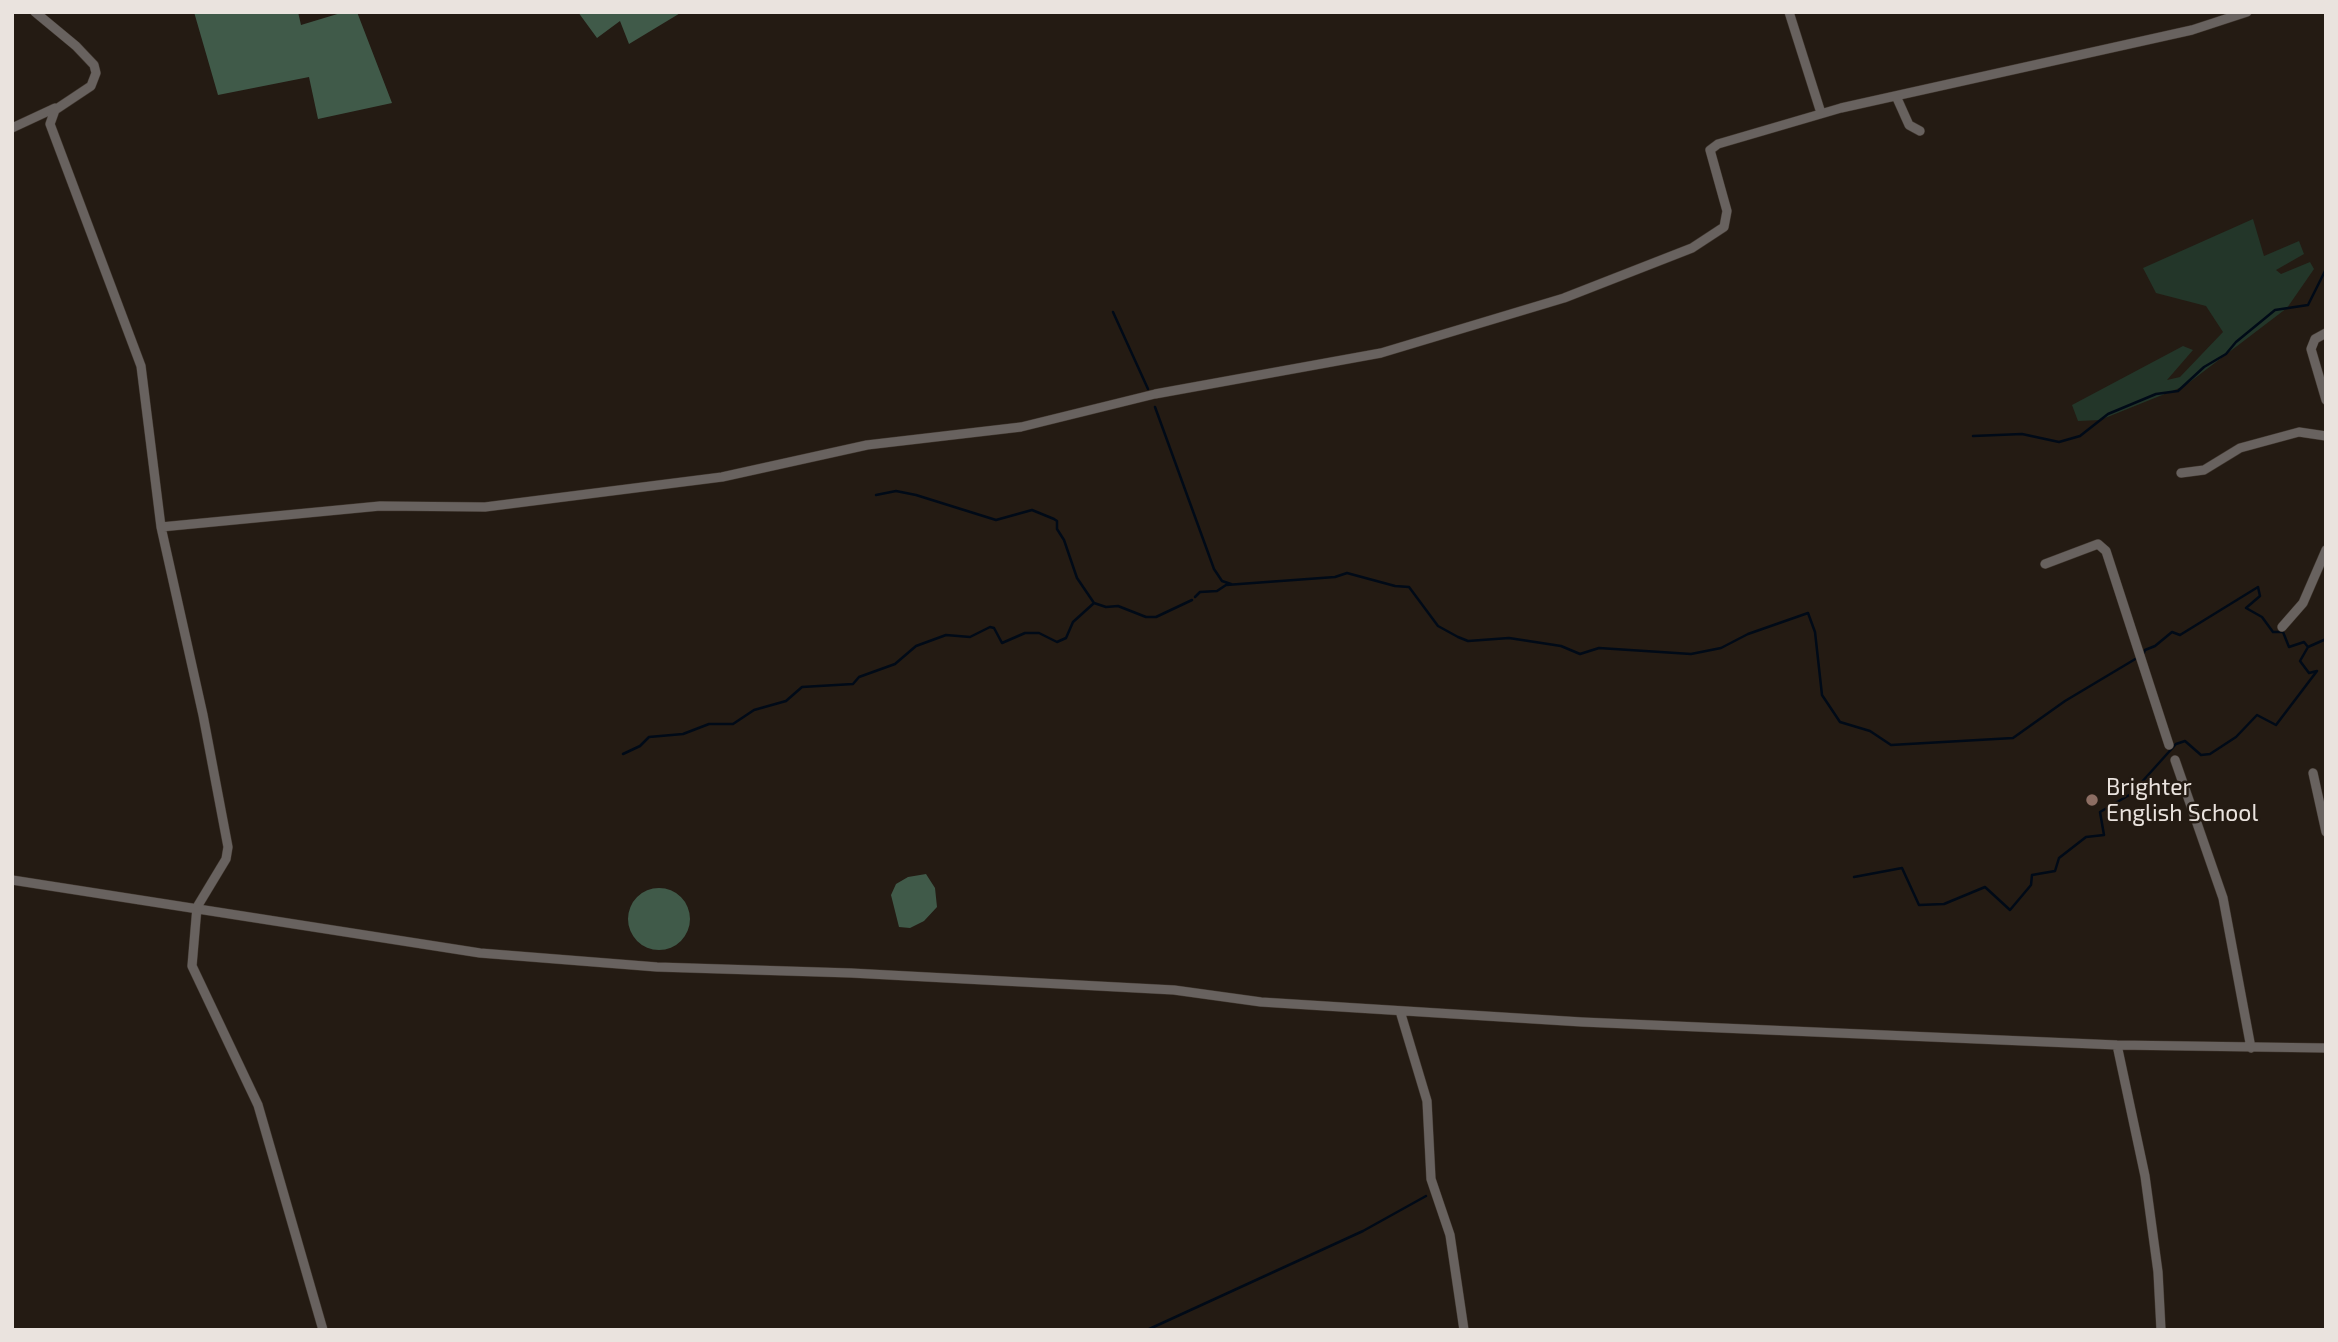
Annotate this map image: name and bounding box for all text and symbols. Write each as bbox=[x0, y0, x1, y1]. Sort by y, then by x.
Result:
place label: Brighter English School bbox=[2106, 773, 2258, 827]
marker: Brighter English School bbox=[2084, 792, 2100, 808]

